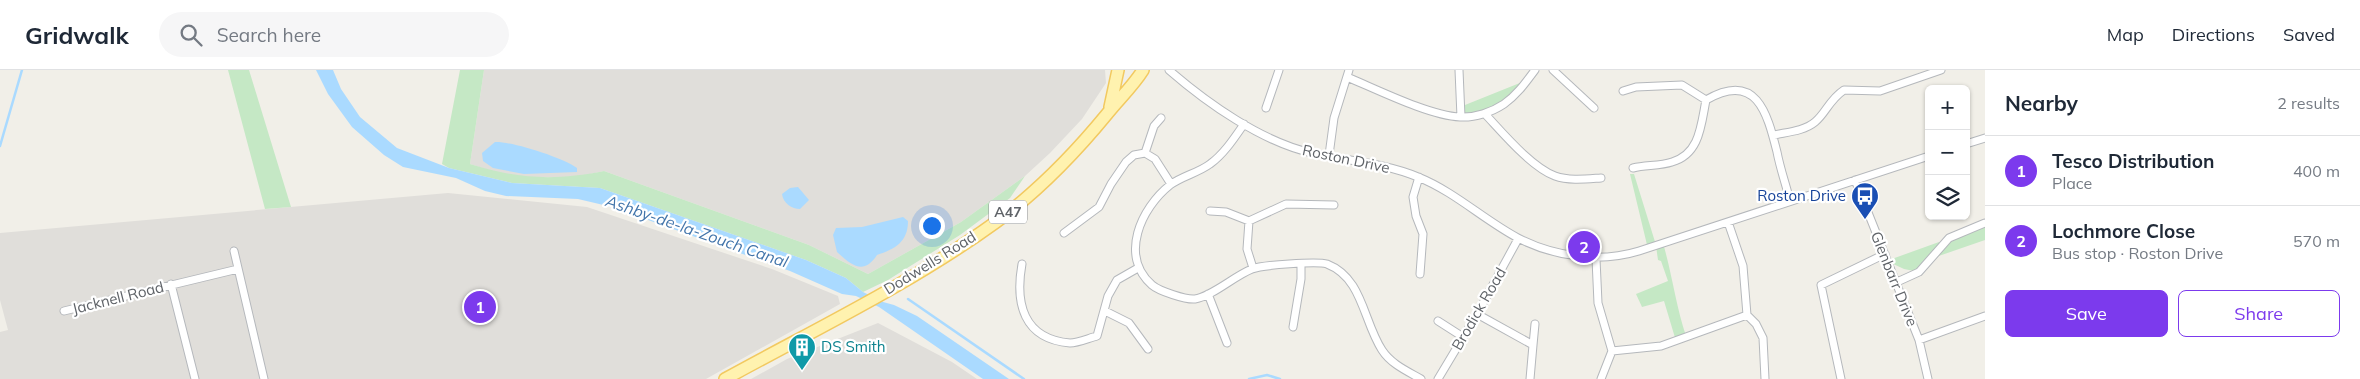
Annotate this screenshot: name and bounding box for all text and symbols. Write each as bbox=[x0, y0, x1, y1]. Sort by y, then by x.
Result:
search box bbox=[159, 12, 509, 57]
text: Gridwalk bbox=[25, 20, 129, 50]
icon: search bbox=[177, 21, 205, 49]
text: Search here bbox=[217, 23, 321, 47]
text: Map bbox=[2107, 23, 2144, 46]
text: Directions bbox=[2172, 23, 2255, 46]
text: Saved bbox=[2283, 23, 2335, 46]
map controls bbox=[1925, 85, 1970, 220]
button: + bbox=[1925, 85, 1970, 130]
text: Nearby bbox=[2005, 90, 2078, 116]
text: 2 results bbox=[2277, 93, 2340, 113]
button: − bbox=[1925, 130, 1970, 175]
street label: Roston Drive bbox=[1301, 140, 1392, 177]
text: Tesco Distribution bbox=[2052, 149, 2215, 173]
text: 1 bbox=[2016, 161, 2026, 181]
text: 400 m bbox=[2293, 161, 2340, 181]
text: Place bbox=[2052, 173, 2092, 193]
button: layers bbox=[1925, 175, 1970, 220]
bus stop icon: Roston Drive bbox=[1850, 181, 1880, 220]
place label: Roston Drive bbox=[1757, 186, 1846, 205]
water label: Ashby-de-la-Zouch Canal bbox=[602, 190, 791, 272]
road number: A47 bbox=[989, 200, 1027, 224]
your location bbox=[919, 213, 945, 239]
text: Lochmore Close bbox=[2052, 219, 2195, 243]
street label: Dodwells Road bbox=[880, 227, 979, 298]
pin: 2 bbox=[1568, 228, 1600, 266]
street label: Glenbarr Drive bbox=[1867, 229, 1922, 329]
text: 2 bbox=[2016, 231, 2026, 251]
text: 570 m bbox=[2293, 231, 2340, 251]
text: Bus stop · Roston Drive bbox=[2052, 243, 2223, 263]
street label: Brodick Road bbox=[1447, 264, 1510, 354]
street label: Jacknell Road bbox=[70, 277, 166, 318]
pin: 1 bbox=[464, 288, 496, 326]
button: Save bbox=[2005, 290, 2168, 337]
button: Share bbox=[2178, 290, 2340, 337]
building icon: DS Smith bbox=[787, 332, 817, 371]
place label: DS Smith bbox=[821, 337, 886, 356]

